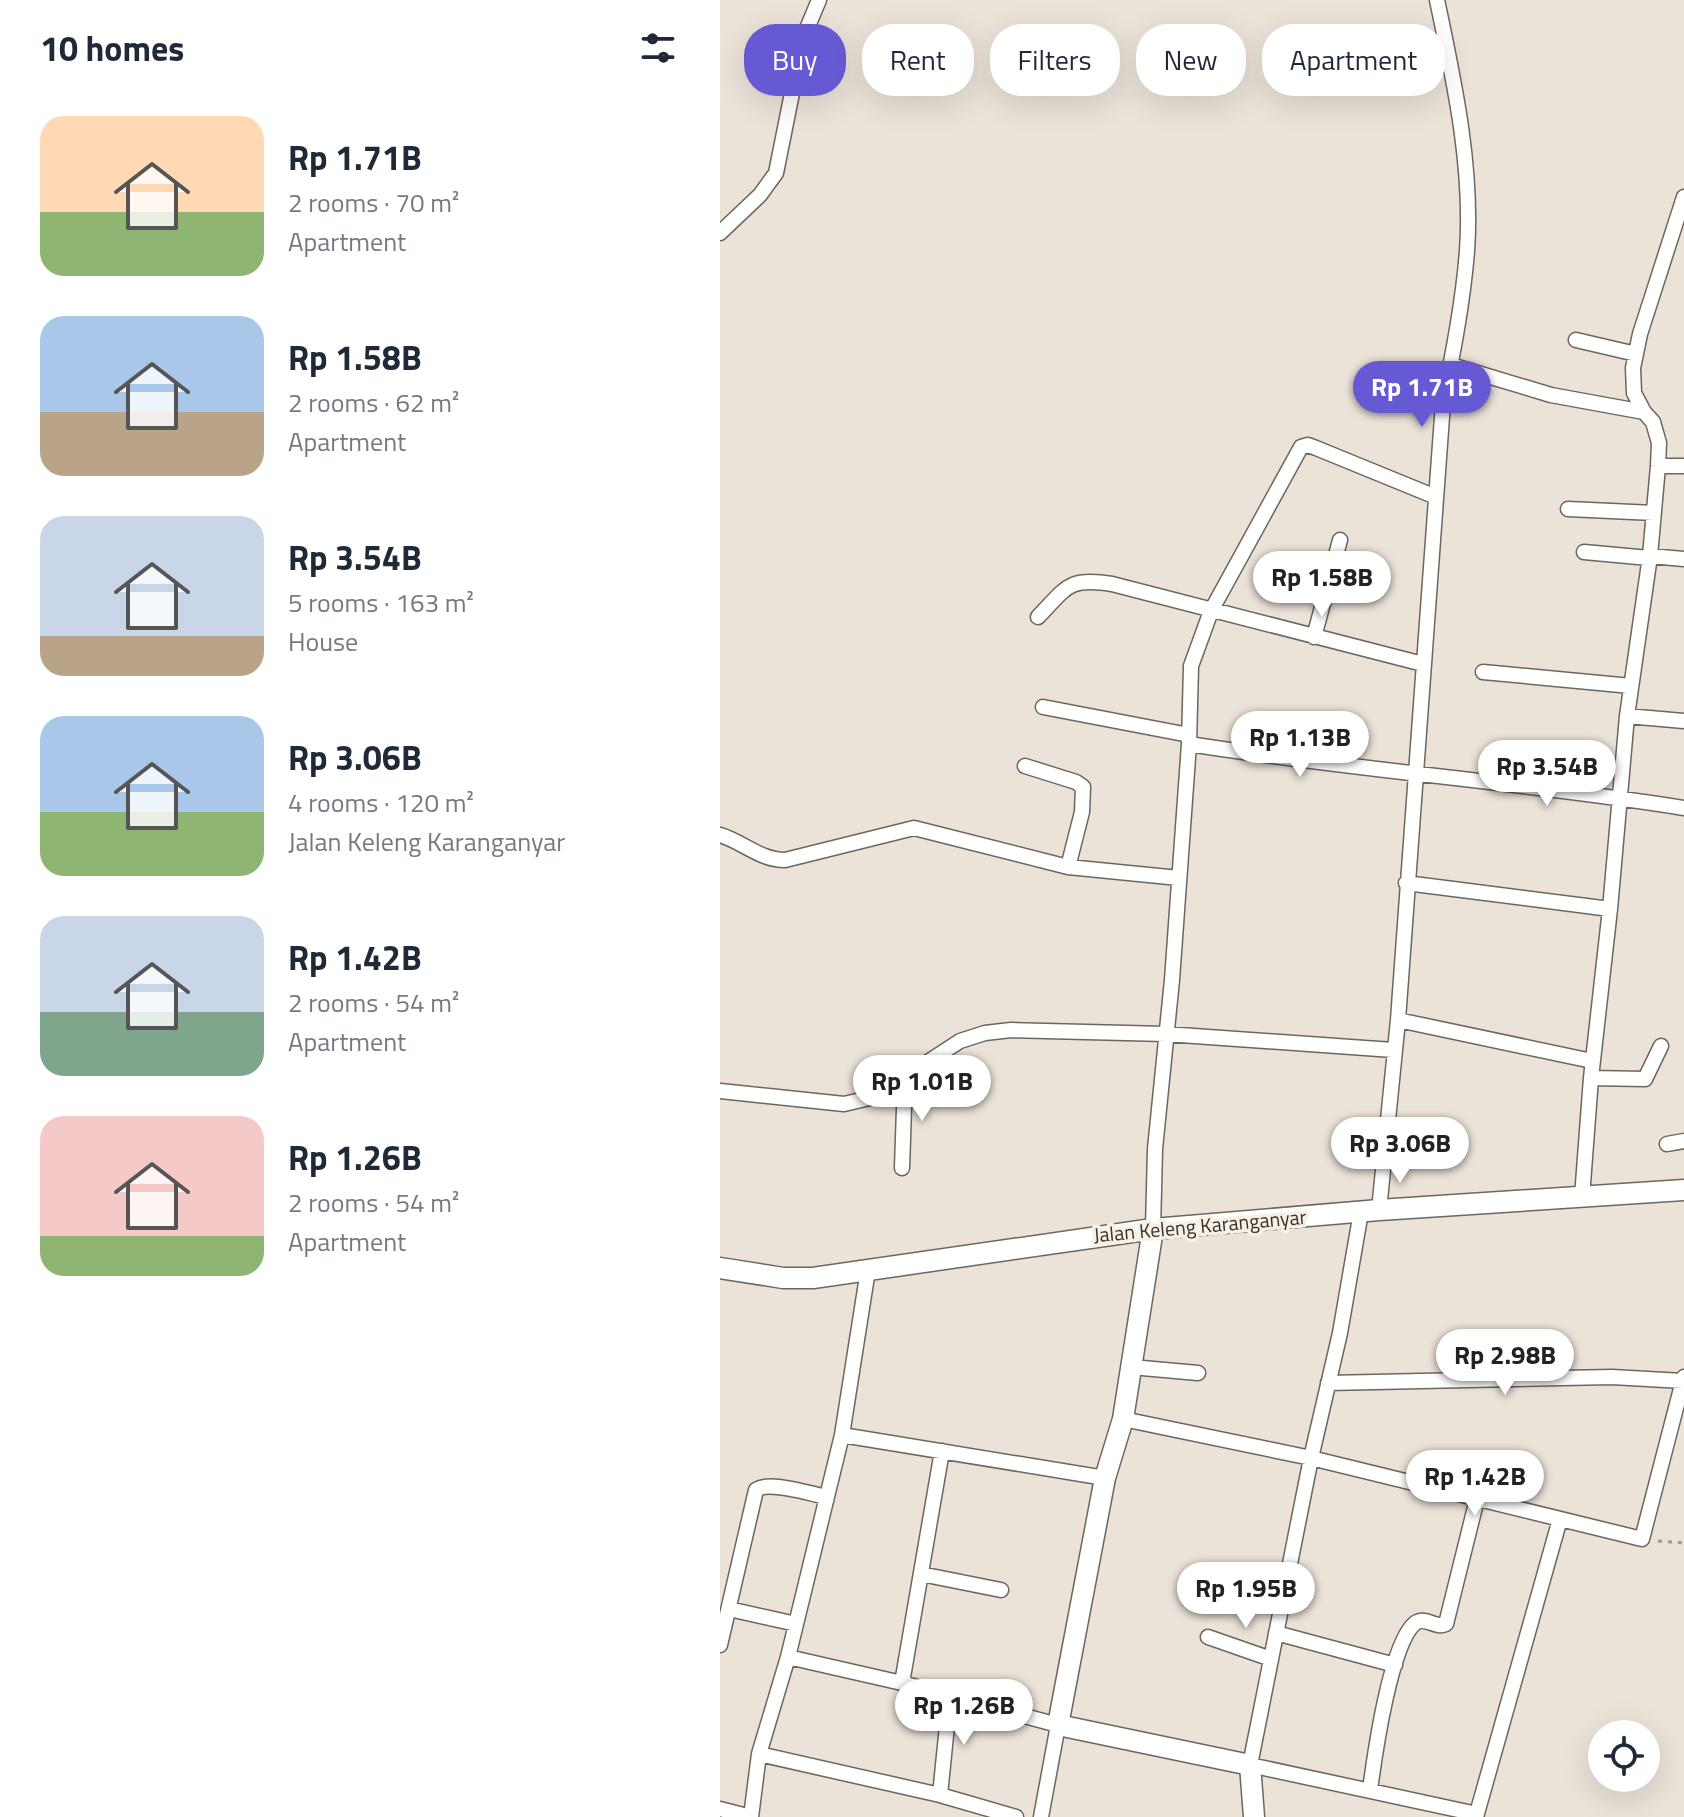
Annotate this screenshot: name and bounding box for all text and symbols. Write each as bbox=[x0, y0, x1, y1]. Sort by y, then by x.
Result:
text: 10 homes bbox=[40, 22, 184, 74]
chip: Buy bbox=[744, 24, 846, 96]
chip: Rent bbox=[862, 24, 974, 96]
chip: Filters bbox=[990, 24, 1120, 96]
chip: New bbox=[1136, 24, 1246, 96]
chip: Apartment bbox=[1262, 24, 1445, 96]
icon: filters bbox=[636, 26, 680, 70]
text: Rp 1.71B bbox=[288, 131, 422, 183]
icon: home bbox=[104, 148, 200, 244]
text: 2 rooms · 70 m² bbox=[288, 183, 459, 222]
text: Apartment bbox=[288, 222, 406, 261]
text: Rp 1.58B bbox=[288, 331, 422, 383]
icon: home bbox=[104, 348, 200, 444]
pin: Rp 1.71B bbox=[1339, 361, 1505, 429]
text: Rp 1.71B bbox=[1371, 367, 1473, 406]
text: 2 rooms · 62 m² bbox=[288, 383, 459, 422]
text: Apartment bbox=[288, 422, 406, 461]
text: Rp 3.54B bbox=[288, 531, 422, 583]
icon: home bbox=[104, 548, 200, 644]
pin: Rp 1.58B bbox=[1239, 551, 1405, 619]
text: Rp 1.58B bbox=[1271, 557, 1373, 596]
text: 5 rooms · 163 m² bbox=[288, 583, 474, 622]
text: House bbox=[288, 622, 358, 661]
pin: Rp 1.13B bbox=[1217, 711, 1383, 779]
text: Rp 1.13B bbox=[1249, 717, 1351, 756]
text: Rp 3.06B bbox=[288, 731, 422, 783]
pin: Rp 3.54B bbox=[1464, 740, 1630, 808]
text: Rp 3.54B bbox=[1496, 746, 1598, 785]
icon: home bbox=[104, 748, 200, 844]
text: 4 rooms · 120 m² bbox=[288, 783, 474, 822]
text: Jalan Keleng Karanganyar bbox=[288, 822, 565, 861]
text: Rp 1.42B bbox=[288, 931, 422, 983]
icon: home bbox=[104, 948, 200, 1044]
text: 2 rooms · 54 m² bbox=[288, 983, 459, 1022]
text: Apartment bbox=[288, 1022, 406, 1061]
pin: Rp 1.01B bbox=[839, 1055, 1005, 1123]
text: Rp 1.01B bbox=[871, 1061, 973, 1100]
pin: Rp 3.06B bbox=[1317, 1117, 1483, 1185]
text: Rp 3.06B bbox=[1349, 1123, 1451, 1162]
text: Rp 1.26B bbox=[288, 1131, 422, 1183]
icon: home bbox=[104, 1148, 200, 1244]
text: 2 rooms · 54 m² bbox=[288, 1183, 459, 1222]
street label: Jalan Keleng Karanganyar bbox=[1092, 1201, 1308, 1250]
text: Apartment bbox=[288, 1222, 406, 1261]
pin: Rp 2.98B bbox=[1422, 1329, 1588, 1397]
text: Rp 2.98B bbox=[1454, 1335, 1556, 1374]
pin: Rp 1.42B bbox=[1392, 1450, 1558, 1518]
text: Rp 1.42B bbox=[1424, 1456, 1526, 1495]
pin: Rp 1.95B bbox=[1163, 1562, 1329, 1630]
text: Rp 1.95B bbox=[1195, 1568, 1297, 1607]
pin: Rp 1.26B bbox=[881, 1679, 1047, 1747]
text: Rp 1.26B bbox=[913, 1685, 1015, 1724]
map controls bbox=[1588, 1720, 1660, 1792]
button: locate bbox=[1588, 1720, 1660, 1792]

